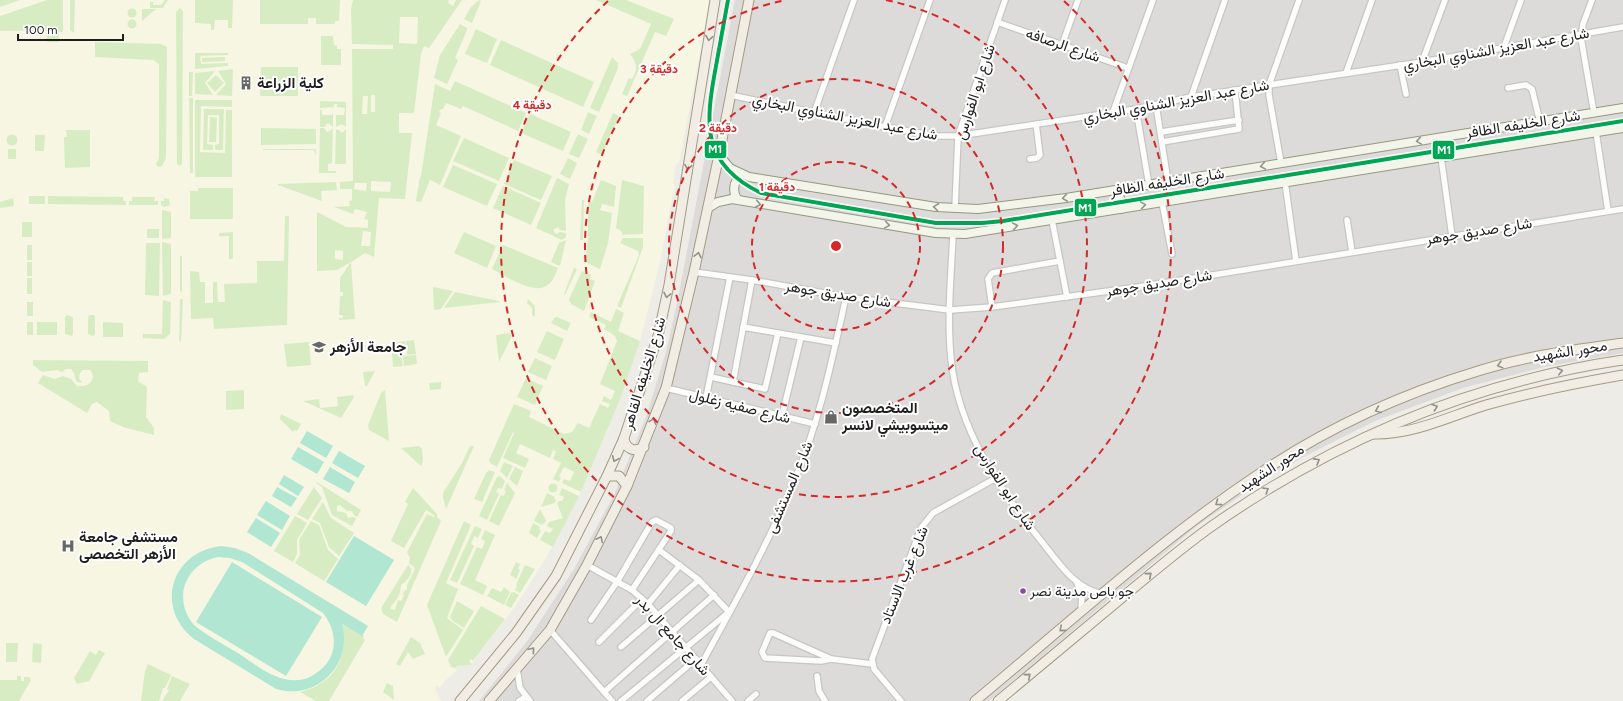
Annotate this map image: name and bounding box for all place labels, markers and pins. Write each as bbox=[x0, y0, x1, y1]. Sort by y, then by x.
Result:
place label: كلية الزراعة bbox=[257, 74, 324, 92]
building icon: كلية الزراعة bbox=[238, 75, 254, 91]
centre of rings bbox=[829, 239, 843, 253]
place label: جامعة الأزهر bbox=[329, 338, 406, 356]
school or university icon: جامعة الأزهر bbox=[311, 339, 327, 355]
place label: المتخصصون ميتسوبيشي لانسر bbox=[841, 399, 948, 438]
shop icon: المتخصصون ميتسوبيشي لانسر bbox=[823, 409, 839, 425]
place label: مستشفى جامعة الأزهر التخصصى bbox=[79, 528, 178, 563]
hospital icon: مستشفى جامعة الأزهر التخصصى bbox=[60, 538, 76, 554]
place label: جو باص مدينة نصر bbox=[1029, 583, 1134, 600]
marker: جو باص مدينة نصر bbox=[1018, 586, 1028, 596]

